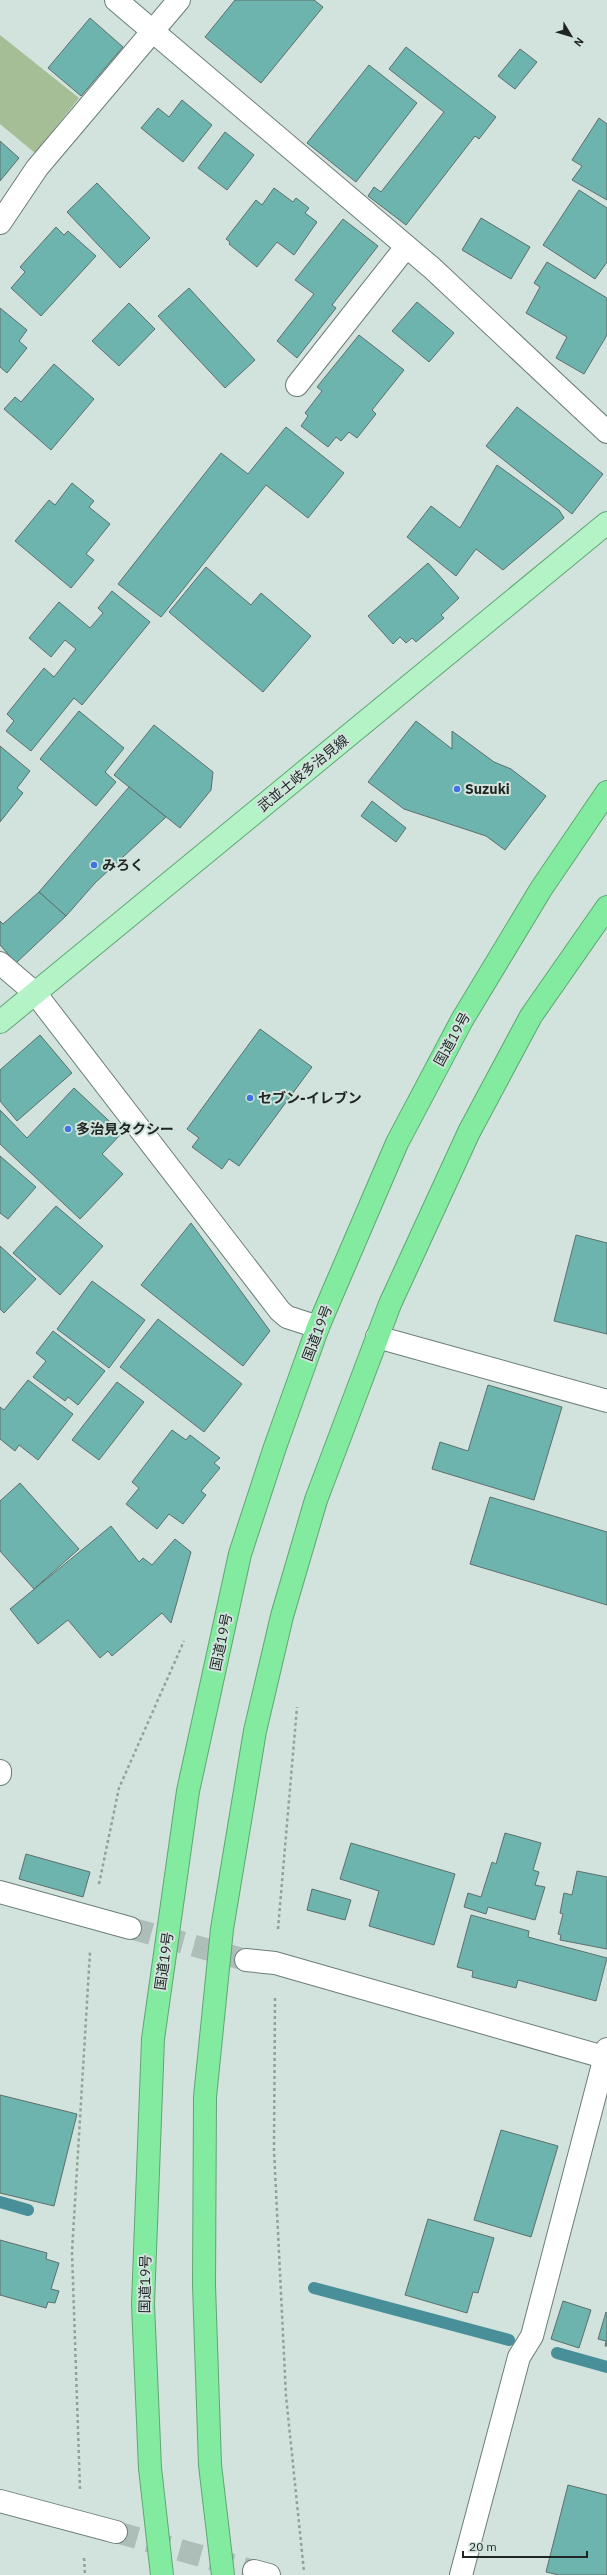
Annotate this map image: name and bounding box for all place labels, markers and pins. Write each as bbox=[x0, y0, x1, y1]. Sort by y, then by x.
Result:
place label: Suzuki bbox=[465, 780, 510, 798]
marker: Suzuki bbox=[452, 784, 462, 794]
place label: みろく bbox=[102, 856, 144, 874]
marker: みろく bbox=[89, 860, 99, 870]
place label: セブン-イレブン bbox=[258, 1089, 362, 1107]
marker: セブン-イレブン bbox=[245, 1093, 255, 1103]
place label: 多治見タクシー bbox=[76, 1120, 174, 1138]
marker: 多治見タクシー bbox=[63, 1124, 73, 1134]

